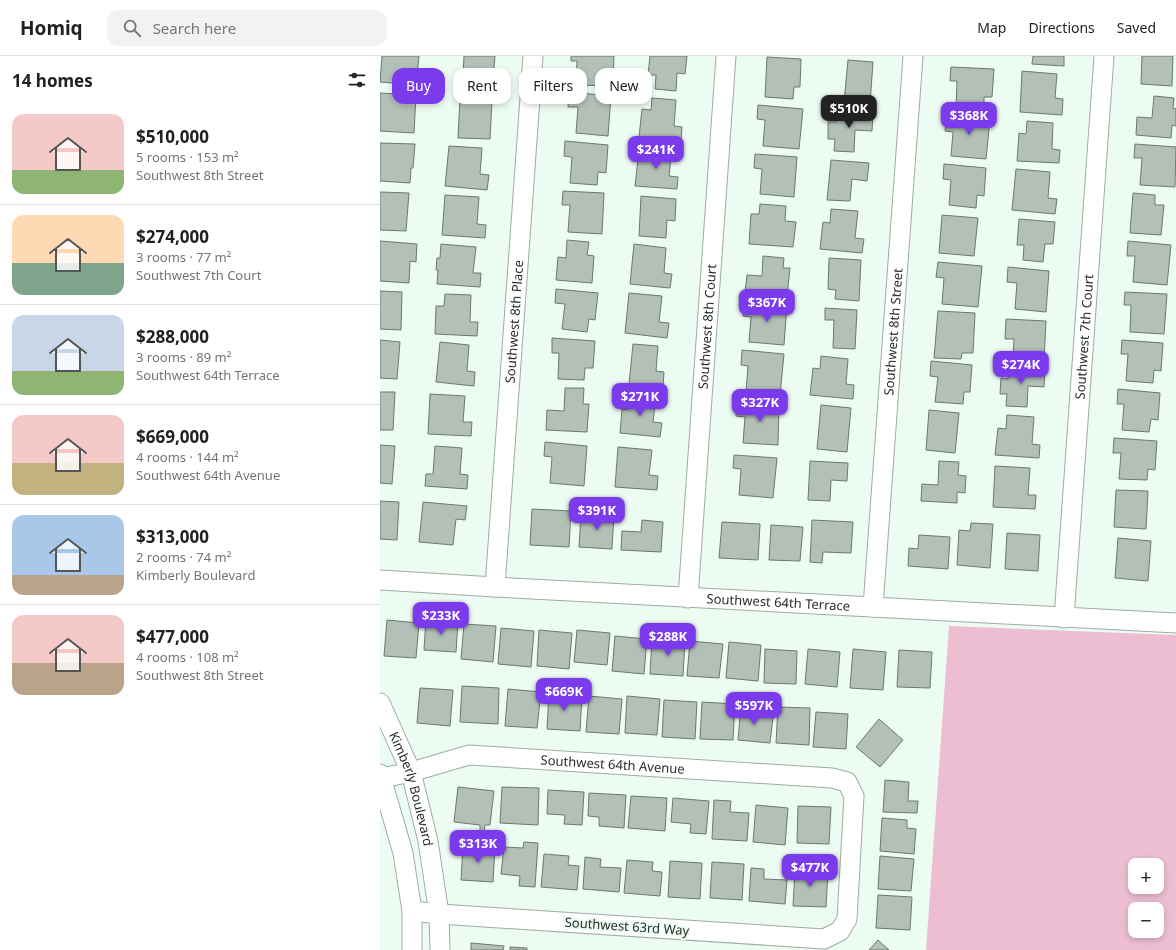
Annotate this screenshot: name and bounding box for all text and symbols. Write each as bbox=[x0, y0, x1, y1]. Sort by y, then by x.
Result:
search box bbox=[107, 10, 387, 46]
text: Homiq bbox=[20, 15, 83, 41]
icon: search bbox=[121, 17, 143, 39]
text: Search here bbox=[153, 18, 236, 38]
text: Map bbox=[977, 18, 1006, 37]
text: Directions bbox=[1028, 18, 1095, 37]
text: Saved bbox=[1117, 18, 1156, 37]
chip: Buy bbox=[392, 68, 445, 104]
chip: Rent bbox=[453, 68, 511, 104]
chip: Filters bbox=[519, 68, 587, 104]
chip: New bbox=[595, 68, 652, 104]
text: 14 homes bbox=[12, 69, 93, 92]
icon: filters bbox=[346, 69, 368, 91]
pin: $510K bbox=[821, 95, 877, 129]
text: $510K bbox=[830, 99, 868, 117]
pin: $368K bbox=[941, 102, 997, 136]
text: $368K bbox=[950, 106, 988, 124]
text: $510,000 bbox=[136, 125, 209, 148]
icon: home bbox=[44, 130, 92, 178]
pin: $241K bbox=[628, 136, 684, 170]
text: $241K bbox=[637, 140, 675, 158]
text: 5 rooms · 153 m² bbox=[136, 148, 239, 166]
text: Southwest 8th Street bbox=[136, 166, 263, 184]
text: $274,000 bbox=[136, 225, 209, 248]
icon: home bbox=[44, 231, 92, 279]
text: 3 rooms · 77 m² bbox=[136, 248, 231, 266]
street label: Southwest 8th Place bbox=[501, 259, 527, 384]
street label: Southwest 8th Court bbox=[694, 263, 720, 390]
text: Southwest 7th Court bbox=[136, 266, 261, 284]
street label: Southwest 8th Street bbox=[879, 267, 907, 396]
street label: Southwest 7th Court bbox=[1071, 273, 1097, 400]
pin: $367K bbox=[739, 289, 795, 323]
text: $367K bbox=[748, 293, 786, 311]
text: $288,000 bbox=[136, 325, 209, 348]
icon: home bbox=[44, 331, 92, 379]
text: 3 rooms · 89 m² bbox=[136, 348, 231, 366]
pin: $274K bbox=[993, 351, 1049, 385]
text: $274K bbox=[1002, 355, 1040, 373]
text: Southwest 64th Terrace bbox=[136, 366, 280, 384]
pin: $271K bbox=[612, 383, 668, 417]
text: $271K bbox=[621, 387, 659, 405]
pin: $327K bbox=[732, 389, 788, 423]
text: $327K bbox=[741, 393, 779, 411]
text: $669,000 bbox=[136, 425, 209, 448]
icon: home bbox=[44, 431, 92, 479]
text: 4 rooms · 144 m² bbox=[136, 448, 239, 466]
text: Southwest 64th Avenue bbox=[136, 466, 280, 484]
pin: $391K bbox=[569, 497, 625, 531]
text: $391K bbox=[578, 501, 616, 519]
text: $313,000 bbox=[136, 525, 209, 548]
icon: home bbox=[44, 531, 92, 579]
text: 2 rooms · 74 m² bbox=[136, 548, 231, 566]
text: Kimberly Boulevard bbox=[136, 566, 255, 584]
street label: Southwest 64th Terrace bbox=[706, 589, 851, 615]
pin: $233K bbox=[413, 602, 469, 636]
text: $233K bbox=[422, 606, 460, 624]
pin: $288K bbox=[640, 623, 696, 657]
text: $477,000 bbox=[136, 625, 209, 648]
text: $288K bbox=[649, 627, 687, 645]
icon: home bbox=[44, 631, 92, 679]
text: 4 rooms · 108 m² bbox=[136, 648, 239, 666]
text: Southwest 8th Street bbox=[136, 666, 263, 684]
pin: $669K bbox=[536, 678, 592, 712]
text: $669K bbox=[545, 682, 583, 700]
pin: $597K bbox=[726, 692, 782, 726]
text: $597K bbox=[735, 696, 773, 714]
street label: Kimberly Boulevard bbox=[385, 729, 438, 847]
street label: Southwest 64th Avenue bbox=[540, 751, 685, 778]
pin: $313K bbox=[450, 830, 506, 864]
text: $313K bbox=[459, 834, 497, 852]
pin: $477K bbox=[782, 854, 838, 888]
text: $477K bbox=[791, 858, 829, 876]
map controls bbox=[1128, 858, 1164, 938]
button: + bbox=[1128, 858, 1164, 894]
button: − bbox=[1128, 902, 1164, 938]
street label: Southwest 63rd Way bbox=[564, 913, 690, 939]

